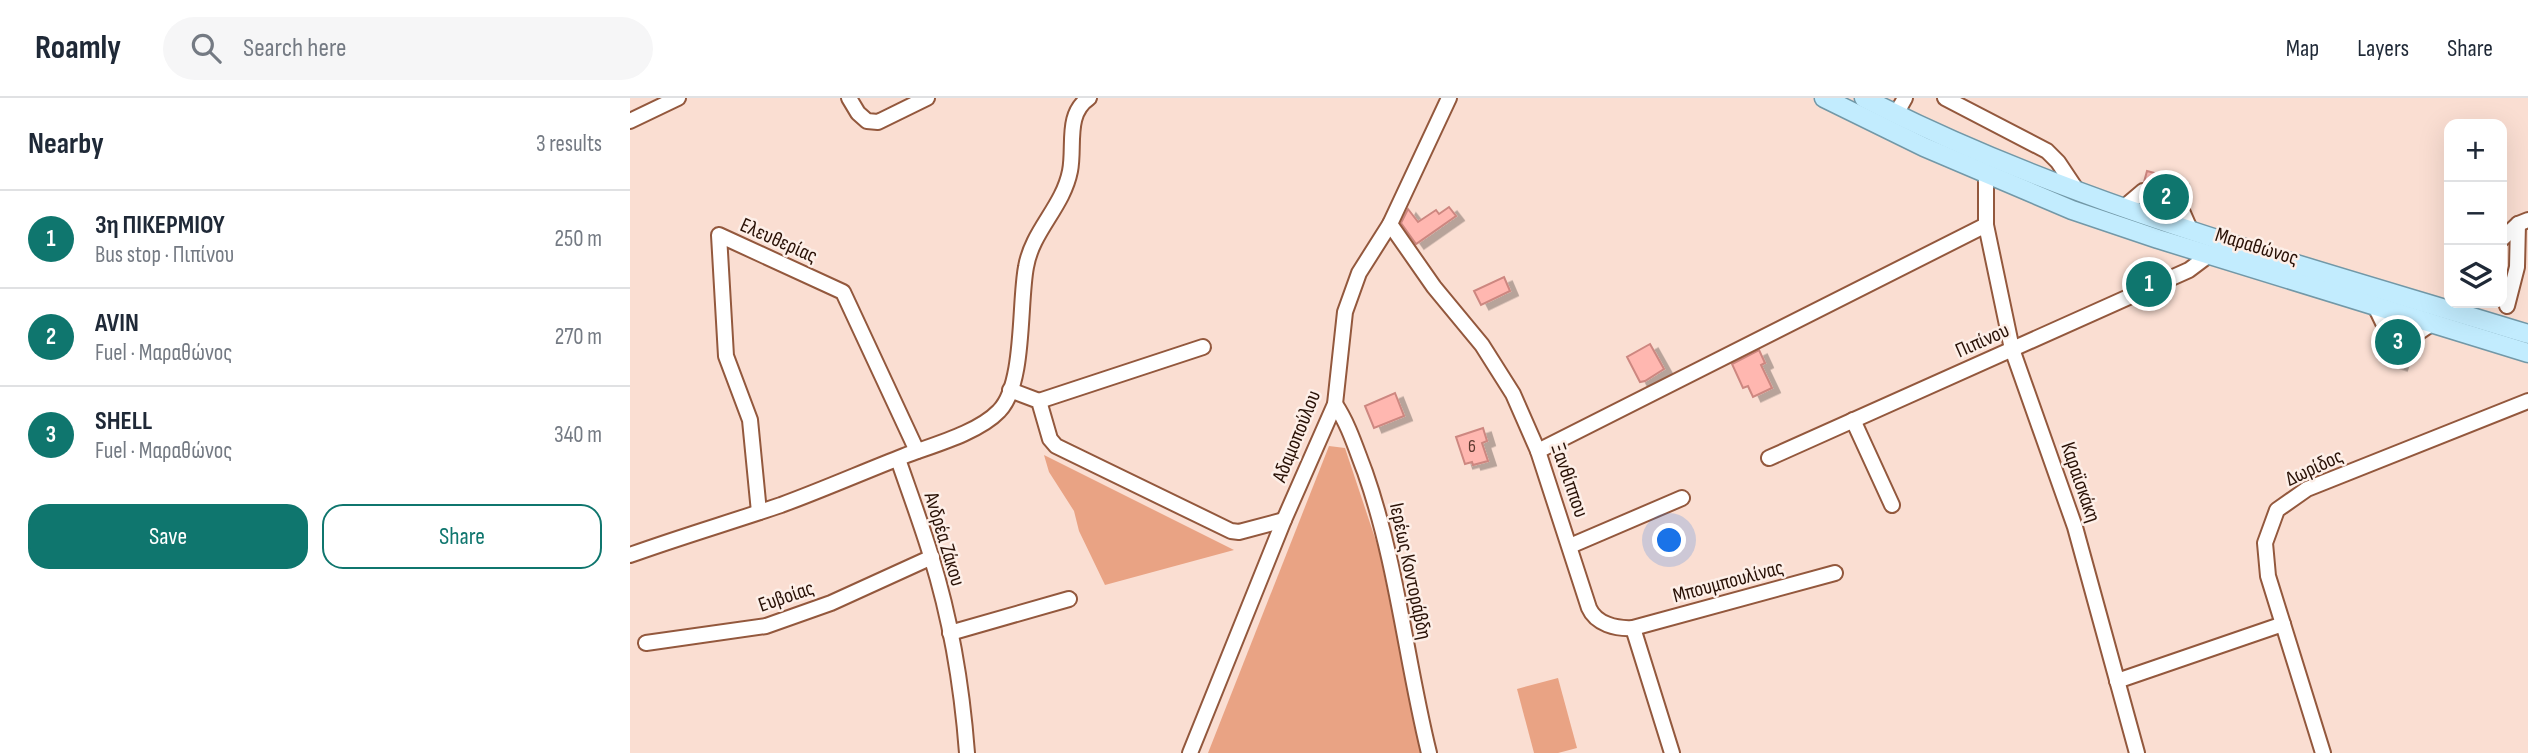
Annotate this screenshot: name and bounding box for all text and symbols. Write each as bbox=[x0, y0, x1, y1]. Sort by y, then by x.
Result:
search box bbox=[163, 17, 653, 80]
text: Roamly bbox=[35, 28, 121, 68]
icon: search bbox=[187, 29, 225, 67]
text: Search here bbox=[243, 33, 346, 64]
text: Map bbox=[2286, 34, 2319, 63]
text: Layers bbox=[2357, 34, 2409, 63]
text: Share bbox=[2447, 34, 2493, 63]
map controls bbox=[2444, 119, 2507, 308]
button: + bbox=[2444, 119, 2507, 182]
text: Nearby bbox=[28, 126, 104, 162]
text: 3 results bbox=[536, 130, 602, 158]
pin: 2 bbox=[2143, 171, 2189, 223]
button: − bbox=[2444, 182, 2507, 245]
text: 3η ΠΙΚΕΡΜΙΟΥ bbox=[95, 210, 225, 241]
street label: Ελευθερίας bbox=[736, 212, 821, 269]
street label: Μαραθώνος bbox=[2212, 222, 2301, 271]
text: 1 bbox=[46, 225, 56, 253]
text: 250 m bbox=[555, 225, 602, 253]
text: Bus stop · Πιπίνου bbox=[95, 241, 234, 269]
button: layers bbox=[2444, 245, 2507, 308]
pin: 1 bbox=[2126, 258, 2172, 310]
text: AVIN bbox=[95, 308, 139, 339]
pin: 3 bbox=[2375, 316, 2421, 368]
street label: Πιπίνου bbox=[1951, 318, 2013, 363]
text: 2 bbox=[46, 323, 56, 351]
text: 270 m bbox=[555, 323, 602, 351]
text: Fuel · Μαραθώνος bbox=[95, 339, 232, 367]
street label: Αδαμοπούλου bbox=[1266, 387, 1326, 487]
text: SHELL bbox=[95, 406, 152, 437]
text: 3 bbox=[46, 421, 56, 449]
text: 340 m bbox=[554, 421, 602, 449]
house number: 6 bbox=[1468, 436, 1476, 457]
text: Fuel · Μαραθώνος bbox=[95, 437, 232, 465]
street label: Καραϊσκάκη bbox=[2055, 439, 2106, 525]
street label: Ξανθίππου bbox=[1545, 440, 1594, 521]
street label: Δωρίδος bbox=[2281, 443, 2347, 492]
street label: Ανδρέα Ζάκου bbox=[918, 488, 971, 589]
street label: Ιερέως Κοντοράβδη bbox=[1384, 500, 1437, 642]
button: Save bbox=[28, 504, 308, 569]
button: Share bbox=[322, 504, 602, 569]
your location bbox=[1652, 523, 1686, 557]
street label: Μπουμπουλίνας bbox=[1670, 555, 1786, 608]
street label: Ευβοίας bbox=[755, 575, 817, 618]

